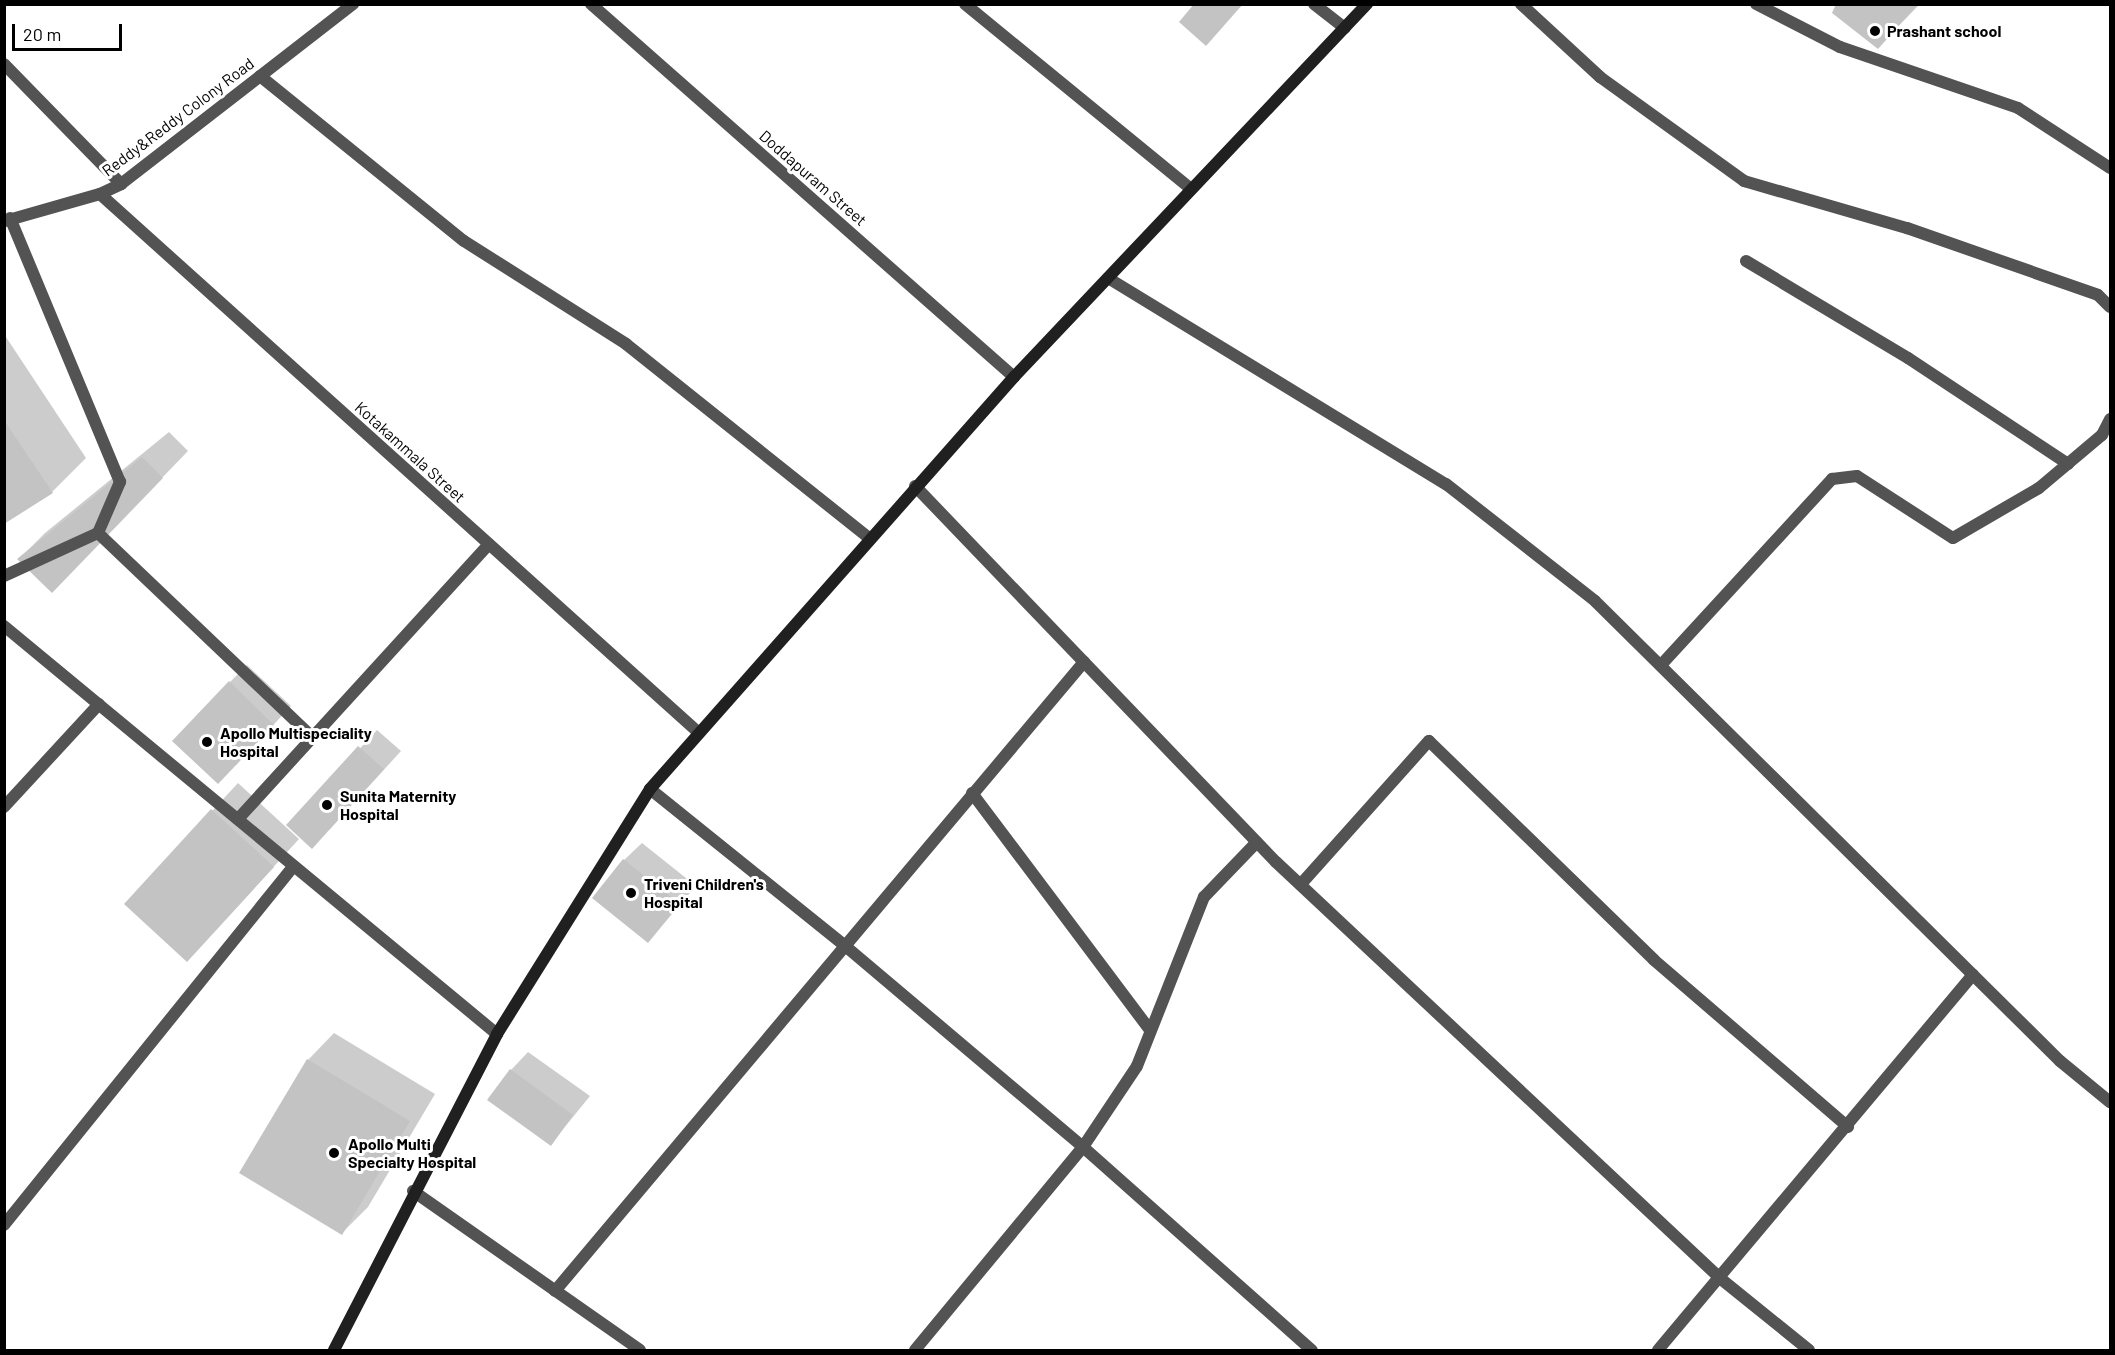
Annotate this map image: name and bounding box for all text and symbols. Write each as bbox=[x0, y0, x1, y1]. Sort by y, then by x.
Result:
scale bar bbox=[15, 12, 124, 50]
place label: Prashant school bbox=[1887, 21, 2001, 41]
text: 20 m bbox=[23, 23, 61, 45]
marker: Prashant school bbox=[1868, 24, 1882, 38]
street label: Reddy&Reddy Colony Road bbox=[98, 54, 258, 180]
street label: Doddapuram Street bbox=[755, 126, 871, 230]
street label: Kotakammala Street bbox=[351, 397, 469, 507]
place label: Apollo Multispeciality Hospital bbox=[220, 723, 372, 761]
marker: Apollo Multispeciality Hospital bbox=[198, 733, 216, 751]
place label: Sunita Maternity Hospital bbox=[340, 786, 456, 824]
marker: Sunita Maternity Hospital bbox=[318, 796, 336, 814]
place label: Triveni Children's Hospital bbox=[644, 874, 764, 912]
marker: Triveni Children's Hospital bbox=[622, 884, 640, 902]
place label: Apollo Multi Specialty Hospital bbox=[348, 1134, 476, 1172]
marker: Apollo Multi Specialty Hospital bbox=[325, 1144, 343, 1162]

